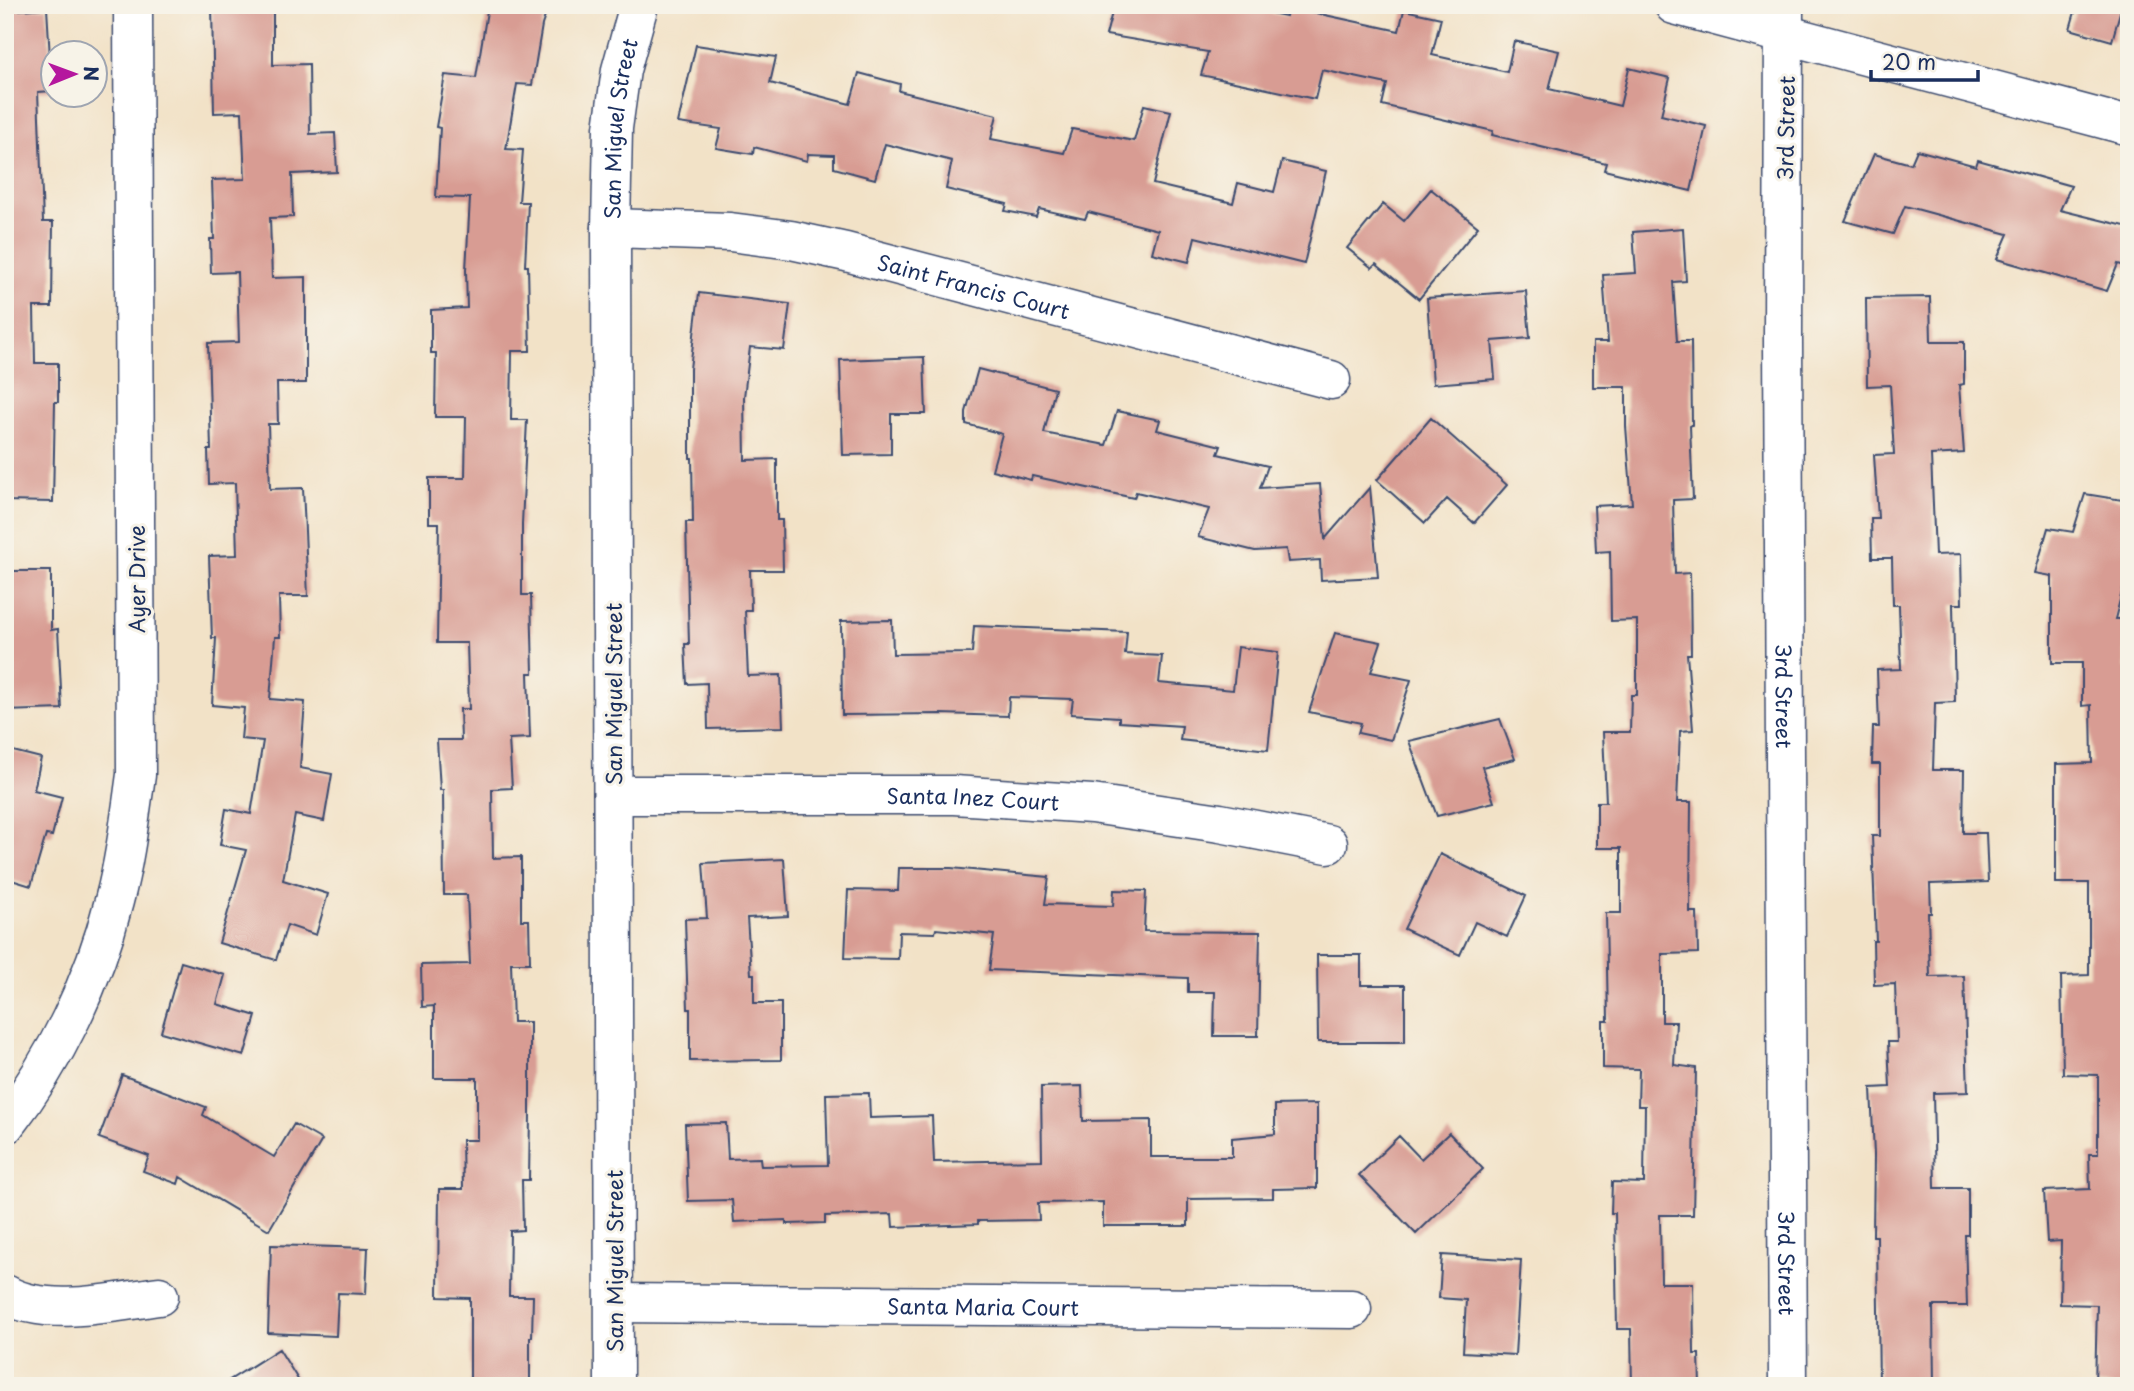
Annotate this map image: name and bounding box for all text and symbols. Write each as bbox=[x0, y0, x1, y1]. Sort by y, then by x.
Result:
street label: San Miguel Street bbox=[595, 34, 645, 220]
north arrow bbox=[38, 38, 108, 108]
scale bar bbox=[1871, 38, 1978, 82]
text: 20 m bbox=[1882, 45, 1936, 77]
text: N bbox=[78, 66, 106, 81]
street label: 3rd Street bbox=[1768, 75, 1802, 181]
street label: Saint Francis Court bbox=[874, 245, 1073, 326]
street label: Ayer Drive bbox=[120, 525, 152, 633]
street label: San Miguel Street bbox=[597, 603, 629, 785]
street label: 3rd Street bbox=[1768, 644, 1801, 748]
street label: Santa Inez Court bbox=[887, 779, 1060, 818]
street label: San Miguel Street bbox=[598, 1170, 630, 1352]
street label: 3rd Street bbox=[1771, 1211, 1804, 1315]
street label: Santa Maria Court bbox=[887, 1289, 1079, 1323]

